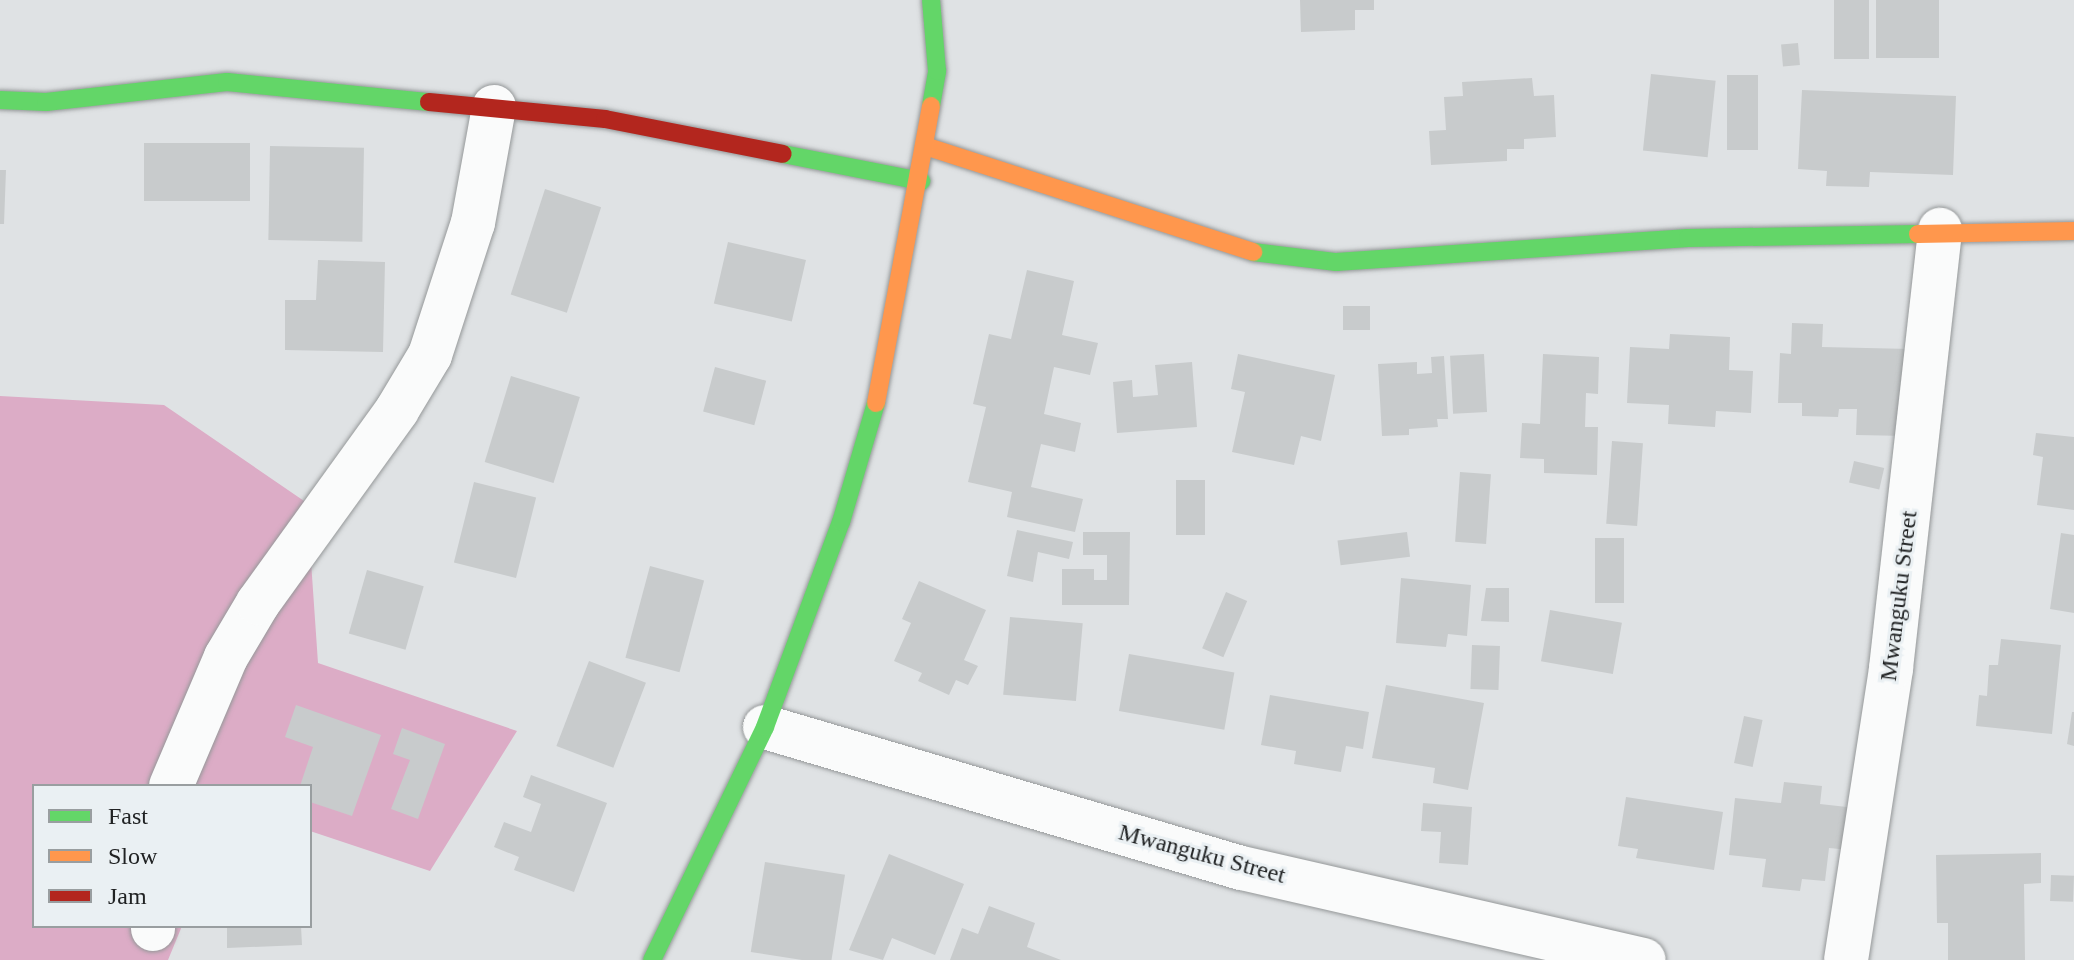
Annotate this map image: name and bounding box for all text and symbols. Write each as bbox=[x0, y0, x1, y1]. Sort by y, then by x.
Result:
street label: Mwanguku Street bbox=[1874, 509, 1924, 683]
legend bbox=[32, 784, 312, 928]
text: Fast bbox=[108, 803, 148, 829]
street label: Mwanguku Street bbox=[1116, 818, 1288, 890]
text: Slow bbox=[108, 843, 157, 869]
text: Jam bbox=[108, 883, 147, 909]

